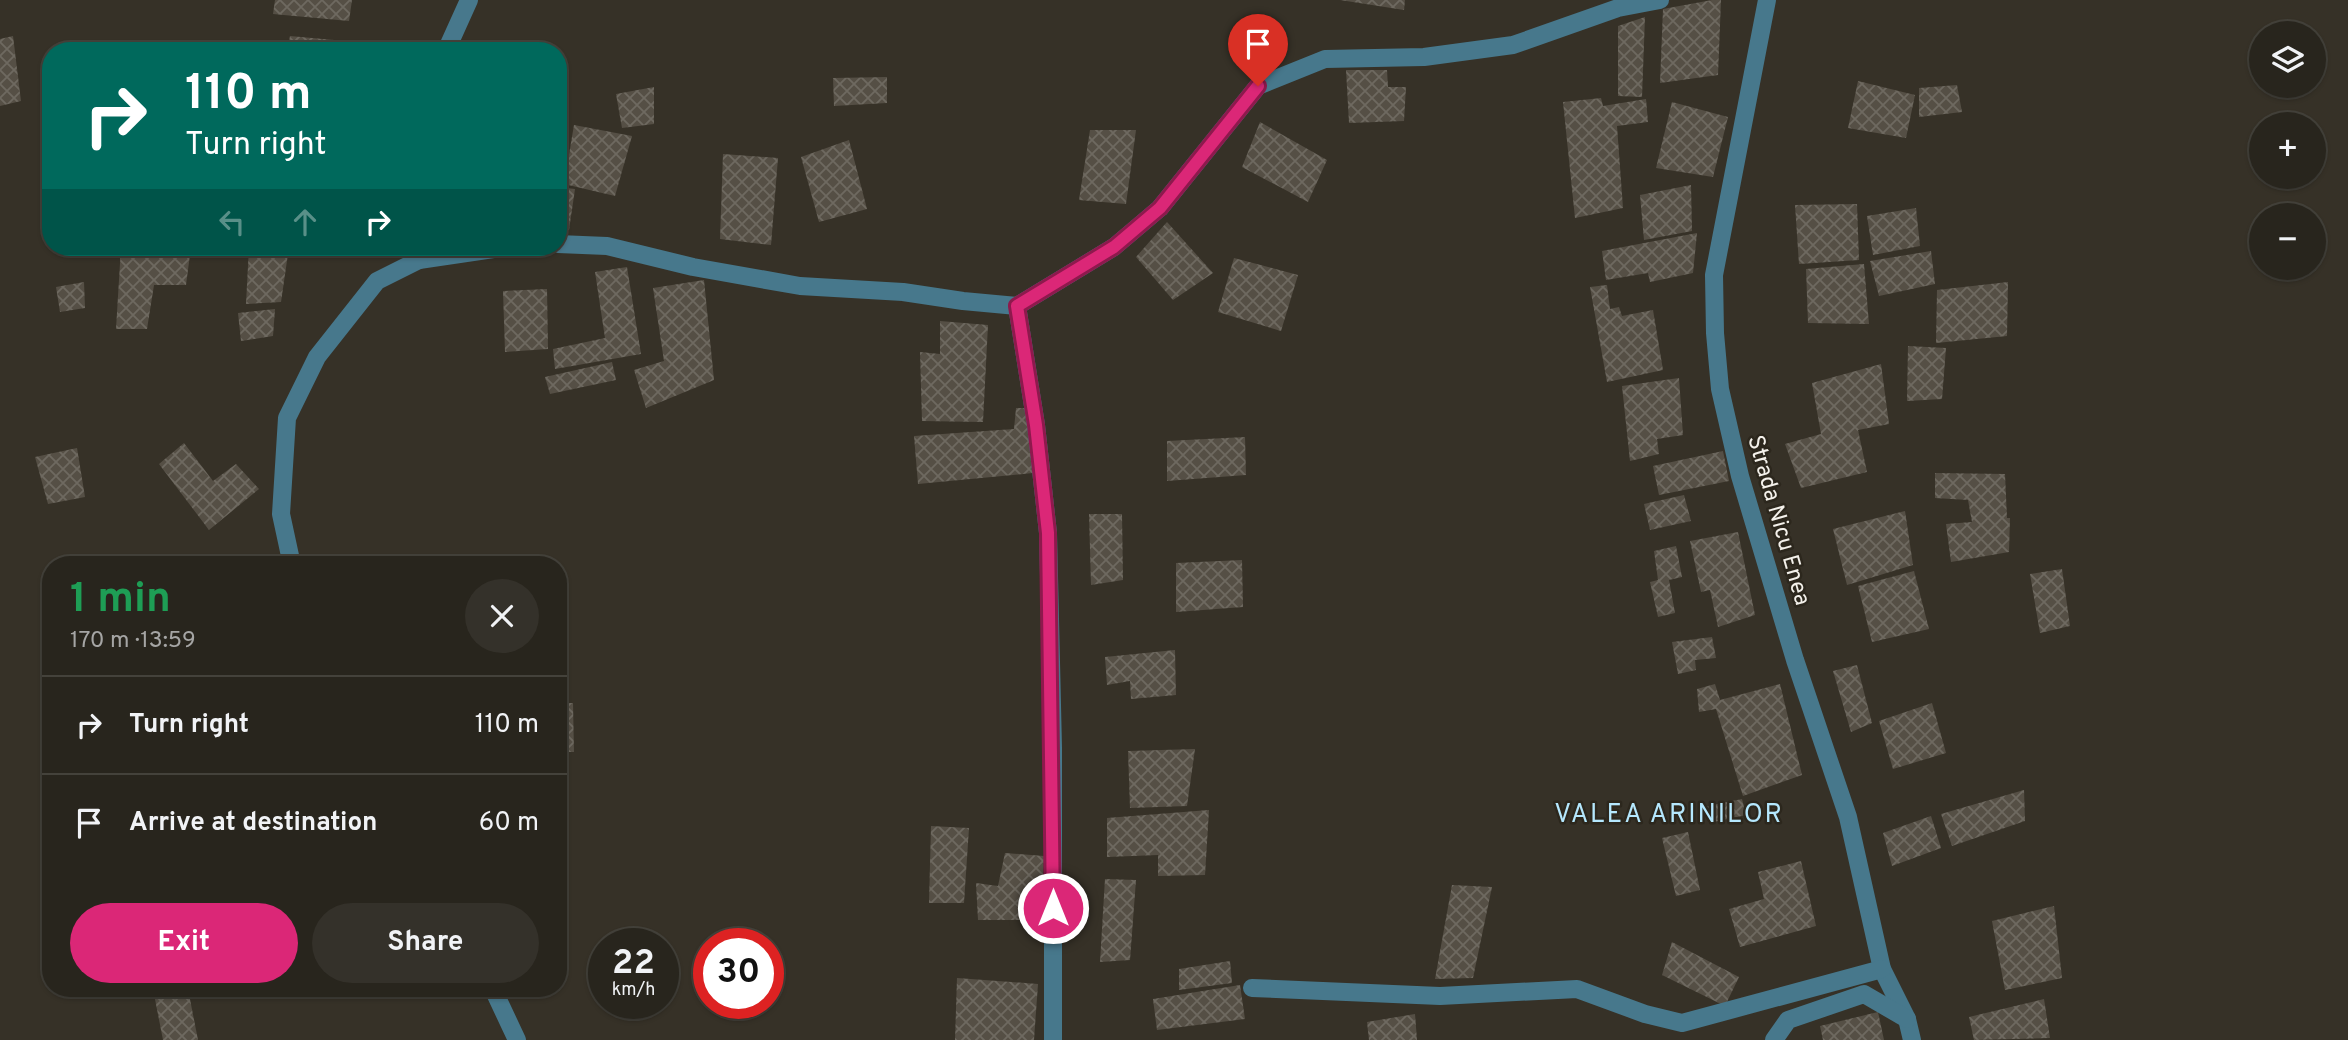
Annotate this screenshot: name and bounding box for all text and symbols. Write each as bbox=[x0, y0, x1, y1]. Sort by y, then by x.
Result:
pin bbox=[1228, 14, 1288, 86]
map controls bbox=[2249, 21, 2326, 280]
button: layers bbox=[2249, 21, 2326, 98]
icon: arrive bbox=[1239, 25, 1277, 63]
text: 110 m bbox=[185, 65, 312, 127]
icon: right bbox=[70, 70, 161, 161]
button: + bbox=[2249, 112, 2326, 189]
text: Turn right bbox=[185, 126, 327, 166]
icon: left bbox=[213, 203, 251, 241]
icon: ahead bbox=[286, 203, 324, 241]
icon: right bbox=[359, 203, 397, 241]
button: − bbox=[2249, 203, 2326, 280]
street label: Strada Nicu Enea bbox=[1739, 432, 1816, 609]
text: 1 min bbox=[70, 574, 171, 627]
button: close bbox=[465, 579, 539, 653]
text: 170 m · 13:59 bbox=[70, 627, 196, 656]
icon: right bbox=[70, 706, 108, 744]
text: Turn right bbox=[129, 709, 249, 742]
text: 110 m bbox=[475, 709, 539, 742]
district label: VALEA ARINILOR bbox=[1554, 799, 1784, 832]
icon: arrive bbox=[70, 804, 108, 842]
text: Arrive at destination bbox=[129, 807, 377, 840]
text: 60 m bbox=[479, 807, 539, 840]
position arrow bbox=[1016, 871, 1090, 945]
button: Exit bbox=[70, 903, 298, 983]
button: Share bbox=[312, 903, 539, 983]
speed limit sign: 30 bbox=[693, 928, 784, 1019]
text: 22 bbox=[612, 942, 655, 986]
text: km/h bbox=[612, 979, 655, 1002]

